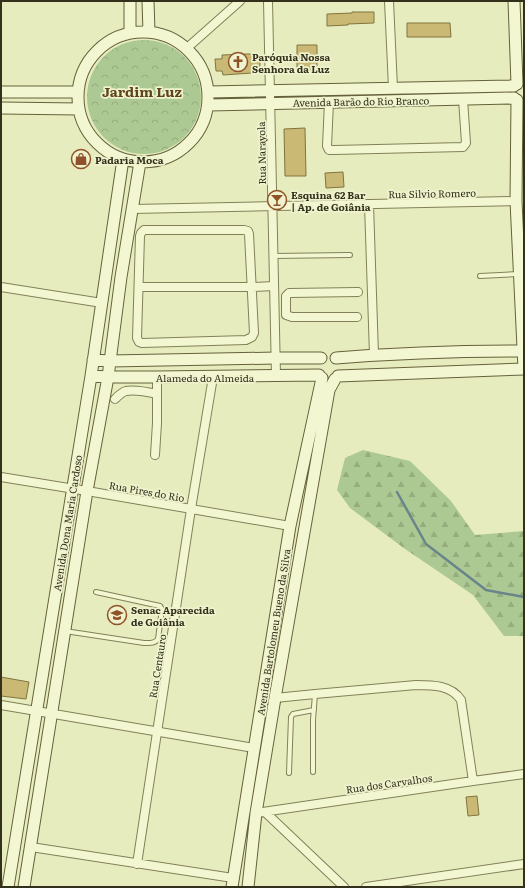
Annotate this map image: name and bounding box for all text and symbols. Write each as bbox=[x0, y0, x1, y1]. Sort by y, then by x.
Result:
place label: Paróquia Nossa Senhora da Luz bbox=[252, 49, 330, 76]
church icon: Paróquia Nossa Senhora da Luz bbox=[227, 51, 249, 73]
district label: Jardim Luz bbox=[102, 81, 182, 101]
street label: Avenida Barão do Rio Branco bbox=[292, 92, 430, 110]
street label: Rua Narayola bbox=[253, 121, 269, 185]
shop icon: Padaria Moca bbox=[70, 148, 92, 170]
place label: Padaria Moca bbox=[95, 152, 164, 167]
street label: Rua Silvio Romero bbox=[388, 185, 476, 201]
place label: Esquina 62 Bar | Ap. de Goiânia bbox=[291, 187, 371, 214]
bar icon: Esquina 62 Bar | Ap. de Goiânia bbox=[266, 189, 288, 211]
street label: Alameda do Almeida bbox=[156, 370, 255, 385]
street label: Avenida Dona Maria Cardoso bbox=[49, 454, 85, 592]
street label: Rua Pires do Rio bbox=[108, 477, 186, 505]
street label: Avenida Bartolomeu Bueno da Silva bbox=[252, 547, 294, 716]
place label: Senac Aparecida de Goiânia bbox=[131, 602, 215, 629]
school or university icon: Senac Aparecida de Goiânia bbox=[106, 604, 128, 626]
street label: Rua Centauro bbox=[145, 633, 170, 699]
street label: Rua dos Carvalhos bbox=[345, 769, 434, 796]

